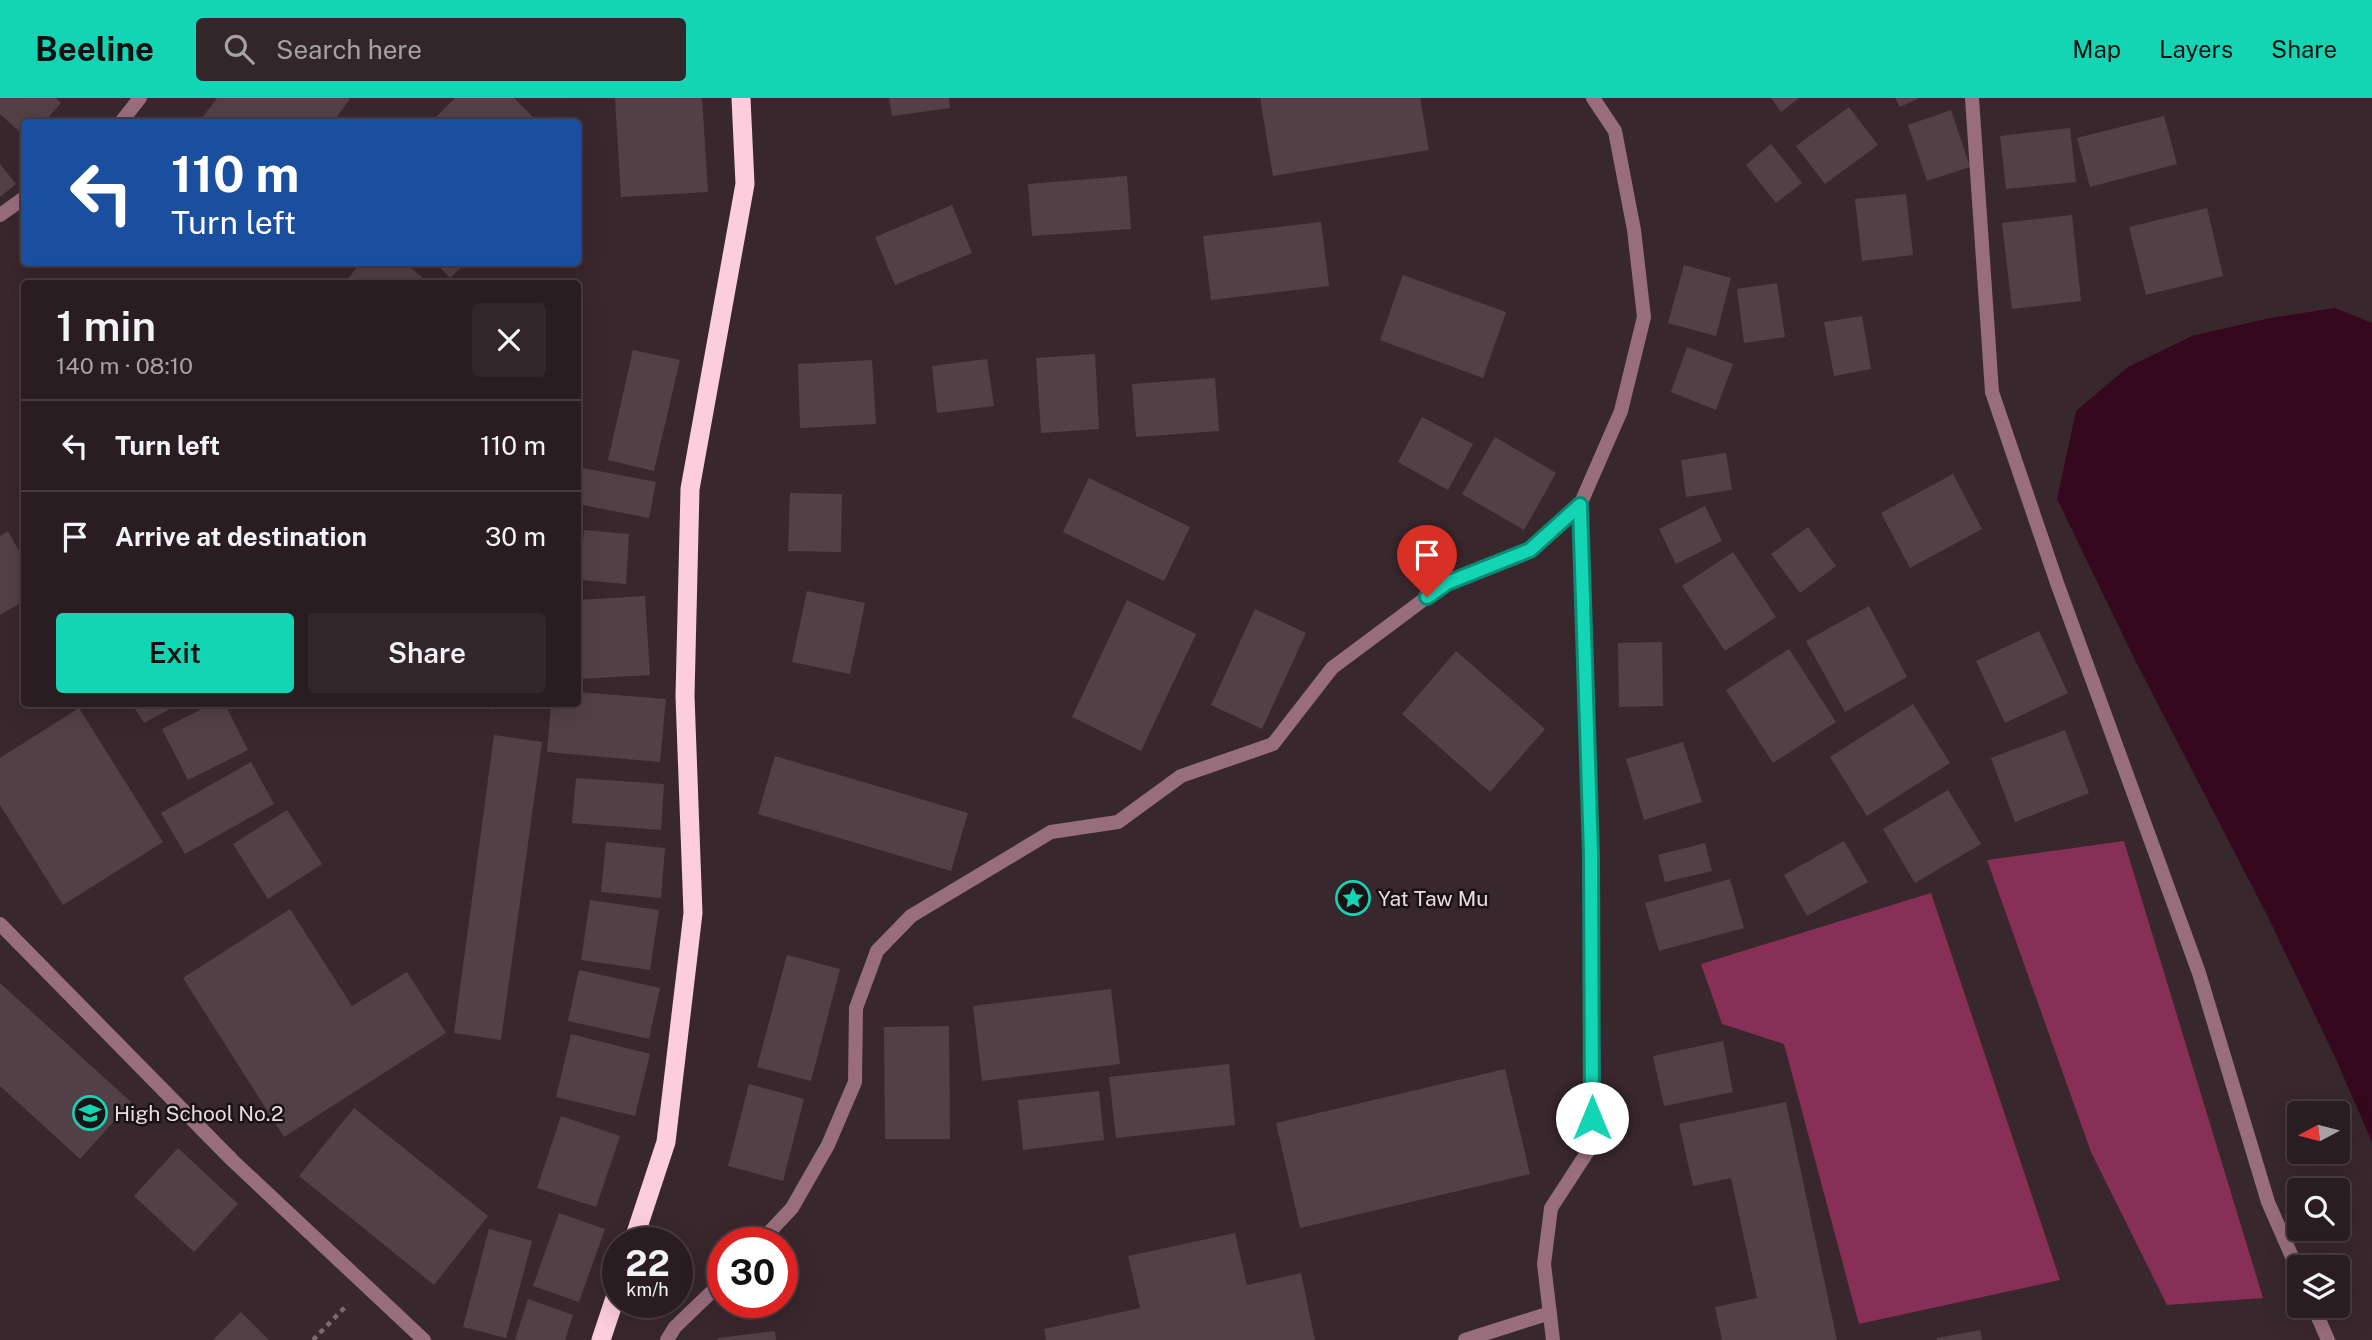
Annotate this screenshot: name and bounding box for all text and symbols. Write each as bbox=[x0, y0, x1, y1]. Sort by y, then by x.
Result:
search box bbox=[196, 18, 686, 81]
text: Beeline bbox=[35, 30, 154, 68]
icon: search bbox=[220, 30, 258, 68]
text: Search here bbox=[276, 34, 422, 65]
text: Map bbox=[2072, 35, 2121, 63]
text: Layers bbox=[2159, 35, 2233, 63]
text: Share bbox=[2271, 35, 2337, 63]
text: 110 m bbox=[171, 145, 299, 203]
icon: left bbox=[56, 147, 147, 238]
text: Turn left bbox=[171, 204, 296, 241]
text: 1 min bbox=[56, 301, 156, 350]
button: close bbox=[472, 303, 546, 377]
text: 140 m · 08:10 bbox=[56, 352, 193, 379]
icon: left bbox=[56, 427, 94, 465]
text: Turn left bbox=[115, 430, 220, 461]
text: 110 m bbox=[480, 430, 546, 461]
icon: arrive bbox=[56, 518, 94, 556]
text: Arrive at destination bbox=[115, 521, 367, 552]
text: 30 m bbox=[485, 521, 546, 552]
pin bbox=[1397, 525, 1457, 597]
icon: arrive bbox=[1408, 536, 1446, 574]
button: Exit bbox=[56, 613, 294, 693]
button: Share bbox=[308, 613, 546, 693]
place icon: Yat Taw Mu bbox=[1334, 879, 1372, 917]
place label: Yat Taw Mu bbox=[1378, 886, 1489, 911]
position arrow bbox=[1555, 1081, 1629, 1155]
school or university icon: High School No.2 bbox=[71, 1094, 109, 1132]
place label: High School No.2 bbox=[114, 1101, 283, 1126]
north arrow bbox=[2287, 1101, 2350, 1164]
map controls bbox=[2287, 1101, 2350, 1318]
button: search bbox=[2287, 1178, 2350, 1241]
speed limit sign: 30 bbox=[707, 1227, 798, 1318]
text: 22 bbox=[625, 1243, 670, 1284]
button: layers bbox=[2287, 1255, 2350, 1318]
text: km/h bbox=[626, 1279, 669, 1300]

